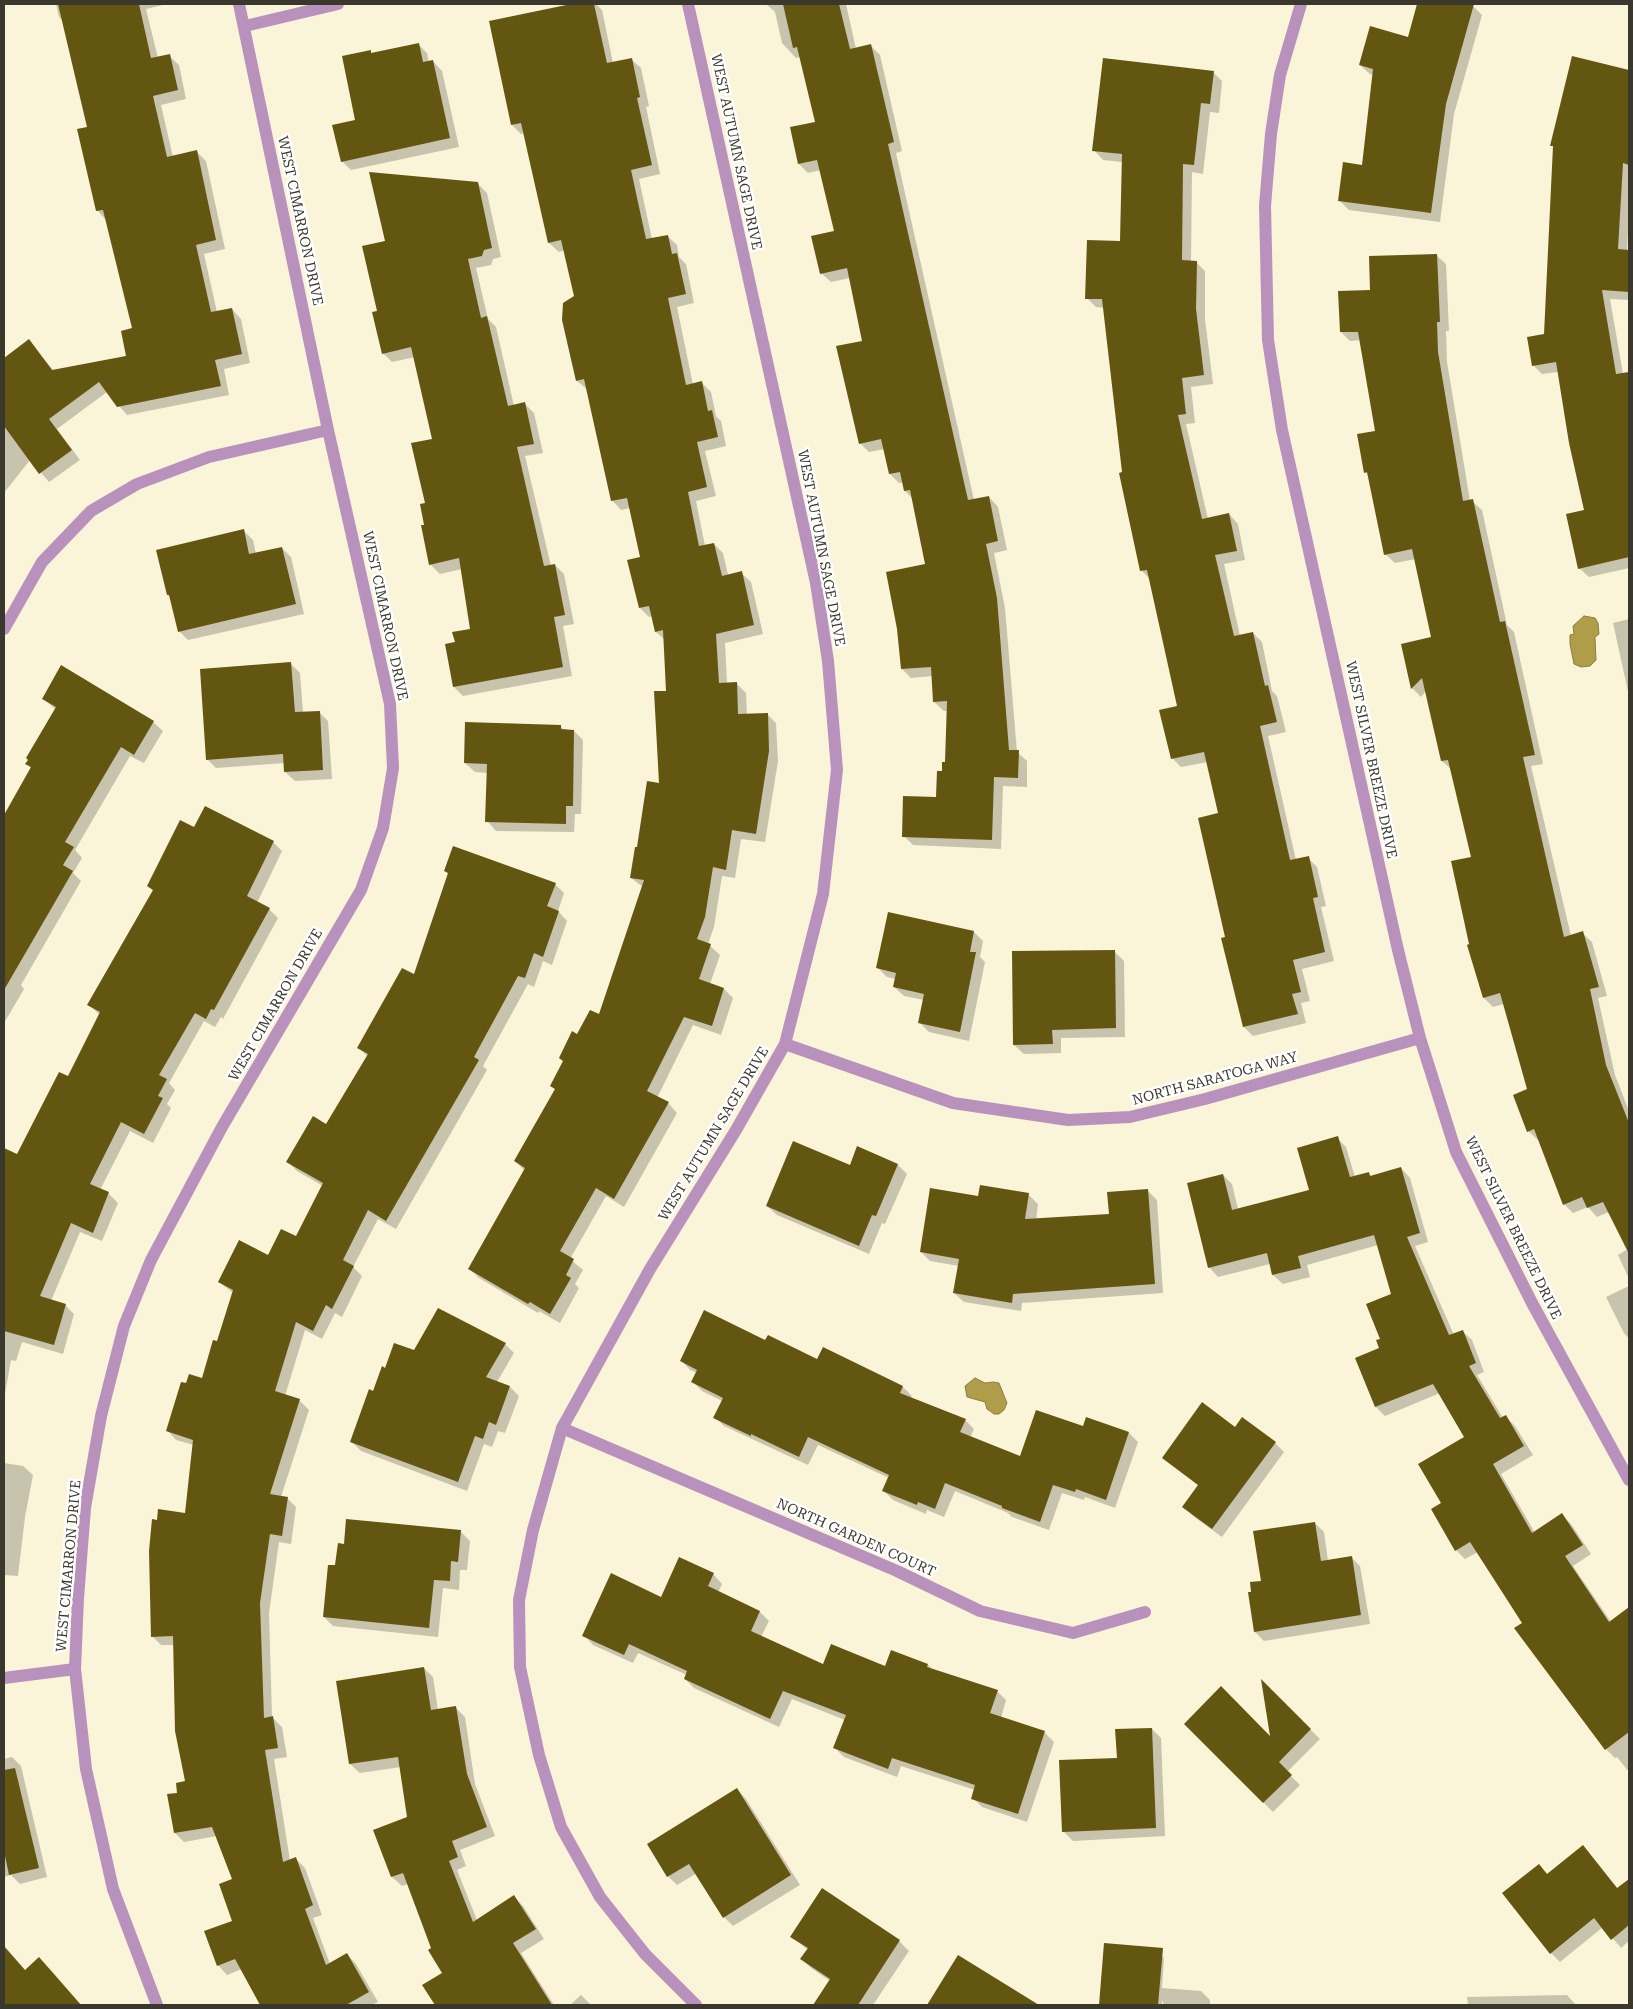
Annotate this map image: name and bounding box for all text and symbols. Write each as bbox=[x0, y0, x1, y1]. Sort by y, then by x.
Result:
street label: WEST AUTUMN SAGE DRIVE bbox=[707, 52, 765, 252]
street label: WEST CIMARRON DRIVE bbox=[274, 135, 326, 307]
street label: WEST AUTUMN SAGE DRIVE bbox=[794, 448, 848, 648]
street label: WEST CIMARRON DRIVE bbox=[359, 530, 411, 702]
street label: WEST SILVER BREEZE DRIVE bbox=[1342, 660, 1400, 860]
street label: WEST CIMARRON DRIVE bbox=[226, 926, 326, 1084]
street label: WEST AUTUMN SAGE DRIVE bbox=[655, 1044, 773, 1224]
street label: NORTH SARATOGA WAY bbox=[1130, 1049, 1300, 1109]
street label: WEST SILVER BREEZE DRIVE bbox=[1461, 1134, 1565, 1322]
street label: WEST CIMARRON DRIVE bbox=[53, 1479, 85, 1653]
street label: NORTH GARDEN COURT bbox=[774, 1495, 938, 1581]

